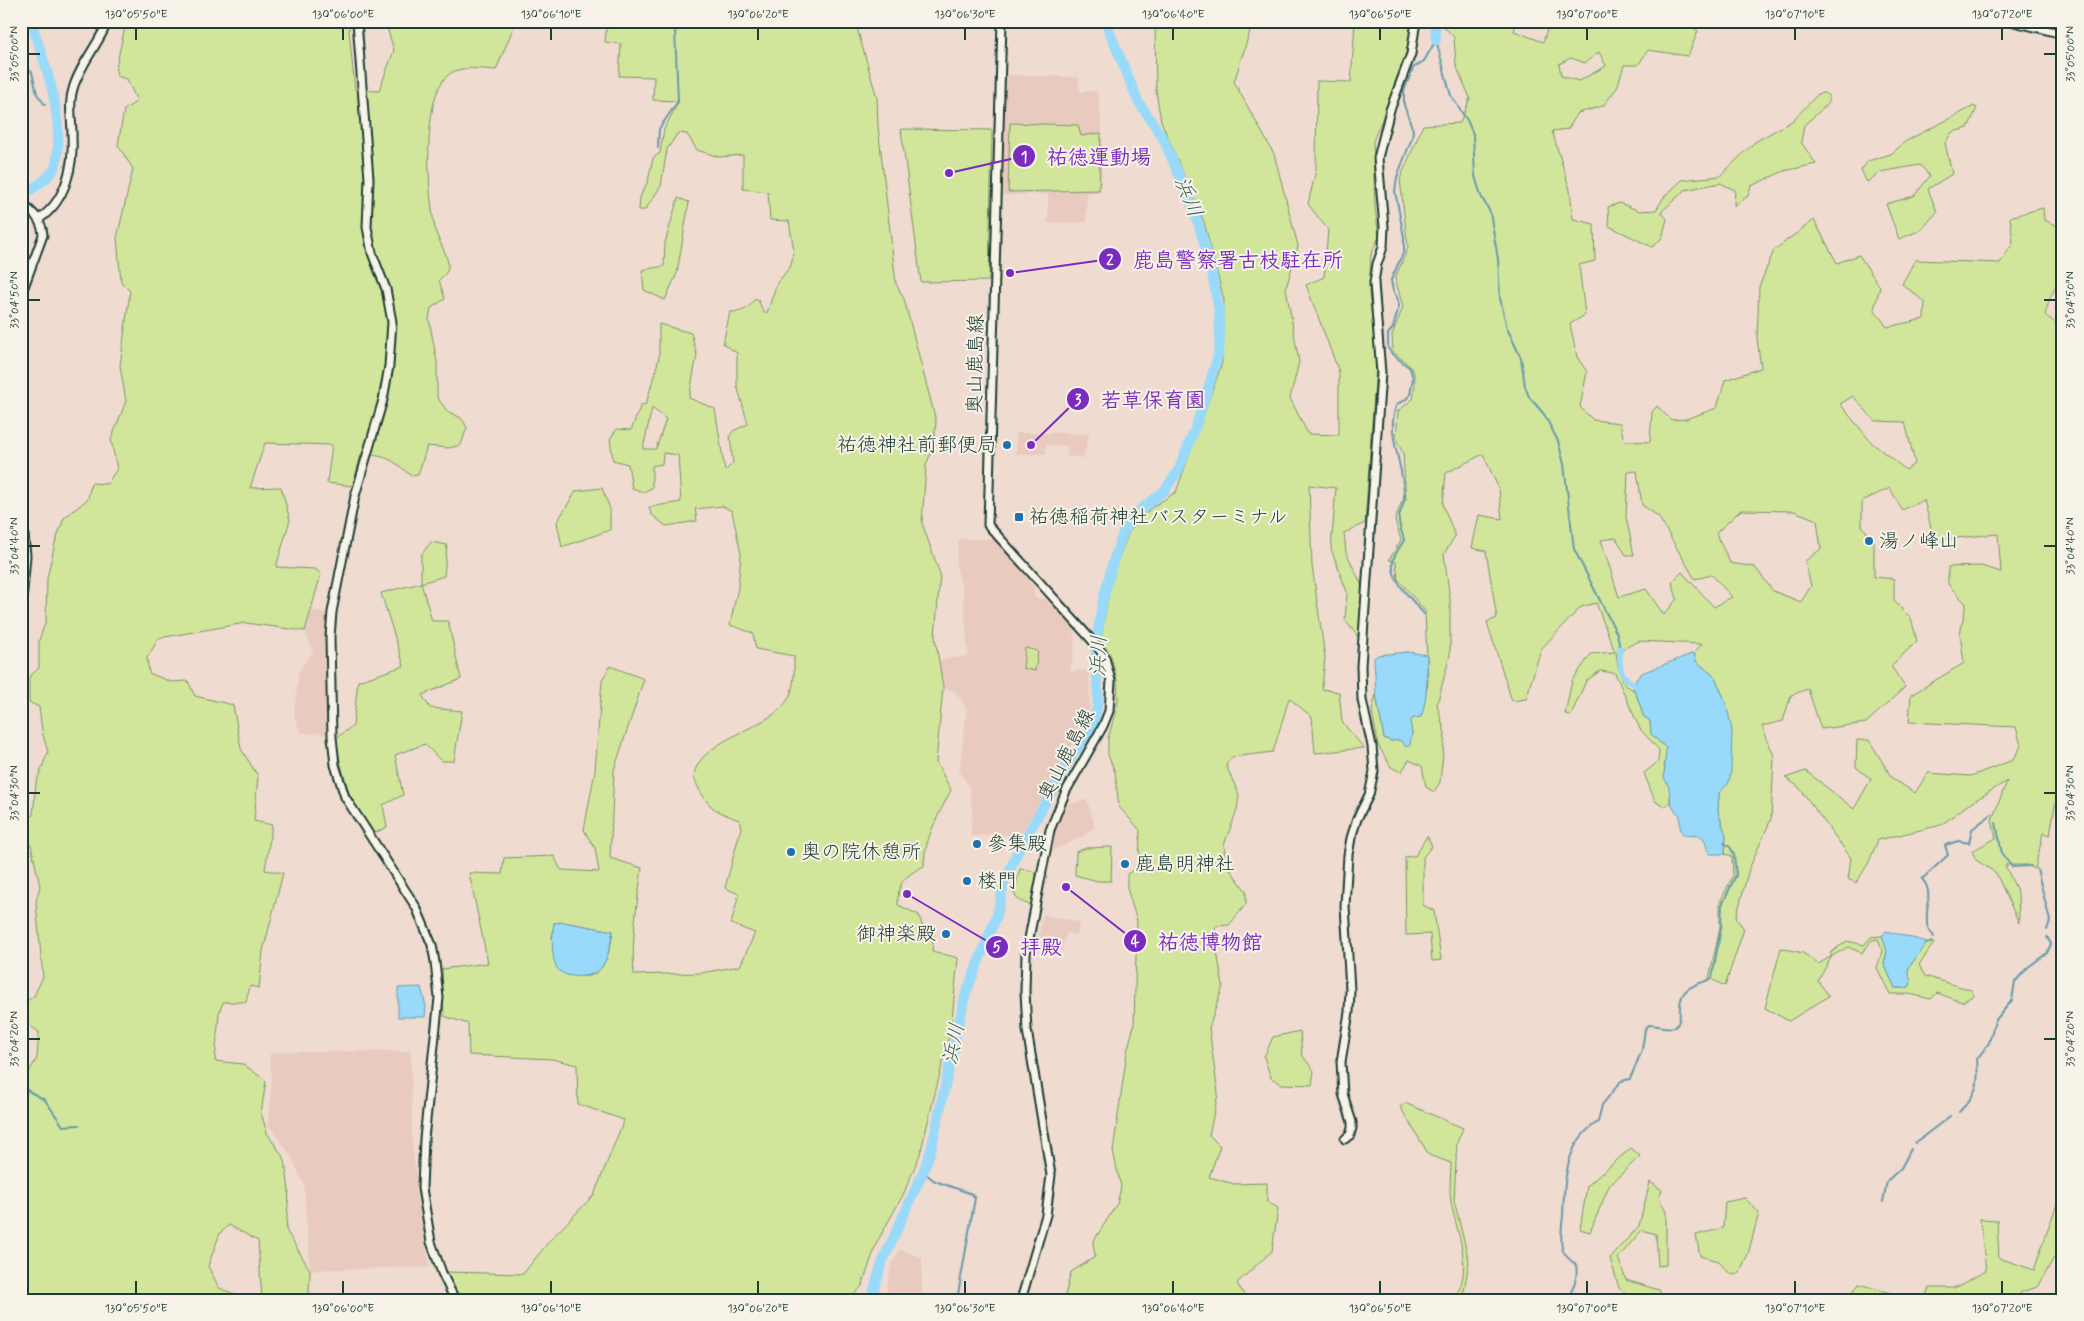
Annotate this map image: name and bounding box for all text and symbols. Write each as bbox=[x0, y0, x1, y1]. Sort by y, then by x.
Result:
text: 130°05'50"E bbox=[105, 7, 167, 23]
text: 130°06'00"E bbox=[312, 7, 374, 23]
text: 130°06'10"E bbox=[520, 7, 582, 23]
text: 130°06'20"E bbox=[727, 7, 789, 23]
text: 130°06'30"E bbox=[934, 7, 996, 23]
text: 130°06'40"E bbox=[1142, 7, 1204, 23]
text: 130°06'50"E bbox=[1348, 7, 1412, 23]
text: 130°07'00"E bbox=[1556, 7, 1618, 23]
text: 130°07'10"E bbox=[1765, 7, 1825, 23]
text: 130°07'20"E bbox=[1971, 7, 2033, 23]
text: 33°05'00"N bbox=[7, 26, 23, 82]
text: 33°05'00"N bbox=[2063, 26, 2079, 82]
callout: 祐徳運動場 bbox=[1012, 138, 1162, 174]
text: 祐徳運動場 bbox=[1047, 144, 1152, 172]
text: 1 bbox=[1021, 148, 1027, 168]
water label: 浜川 bbox=[1167, 172, 1209, 222]
callout: 鹿島警察署古枝駐在所 bbox=[1098, 241, 1353, 277]
text: 鹿島警察署古枝駐在所 bbox=[1133, 247, 1343, 275]
text: 2 bbox=[1106, 251, 1114, 271]
text: 33°04'50"N bbox=[7, 271, 23, 329]
text: 33°04'50"N bbox=[2063, 271, 2079, 329]
street label: 奥山鹿島線 bbox=[962, 314, 990, 414]
callout: 若草保育園 bbox=[1066, 381, 1216, 417]
text: 若草保育園 bbox=[1101, 387, 1206, 415]
text: 3 bbox=[1075, 391, 1082, 411]
place label: 祐徳神社前郵便局 bbox=[837, 432, 997, 459]
marker: 祐徳神社前郵便局 bbox=[1001, 439, 1013, 451]
place label: 祐徳稲荷神社バスターミナル bbox=[1029, 504, 1288, 531]
marker: 祐徳稲荷神社バスターミナル bbox=[1013, 511, 1025, 523]
text: 33°04'40"N bbox=[7, 517, 23, 575]
text: 33°04'40"N bbox=[2063, 517, 2079, 575]
place label: 湯ノ峰山 bbox=[1879, 528, 1959, 555]
marker: 湯ノ峰山 bbox=[1863, 535, 1875, 547]
water label: 浜川 bbox=[1084, 635, 1114, 677]
street label: 奥山鹿島線 bbox=[1032, 704, 1102, 806]
text: 33°04'30"N bbox=[7, 765, 23, 821]
text: 33°04'30"N bbox=[2063, 765, 2079, 821]
place label: 參集殿 bbox=[987, 831, 1047, 858]
marker: 參集殿 bbox=[971, 838, 983, 850]
place label: 奥の院休憩所 bbox=[801, 839, 921, 866]
marker: 奥の院休憩所 bbox=[785, 846, 797, 858]
place label: 鹿島明神社 bbox=[1135, 851, 1235, 878]
marker: 鹿島明神社 bbox=[1119, 858, 1131, 870]
place label: 楼門 bbox=[977, 868, 1017, 895]
marker: 楼門 bbox=[961, 875, 973, 887]
place label: 御神楽殿 bbox=[856, 921, 936, 948]
callout: 祐徳博物館 bbox=[1122, 923, 1272, 959]
marker: 御神楽殿 bbox=[940, 928, 952, 940]
callout: 拝殿 bbox=[985, 929, 1072, 965]
text: 祐徳博物館 bbox=[1158, 929, 1263, 957]
text: 4 bbox=[1131, 932, 1140, 952]
text: 拝殿 bbox=[1020, 934, 1062, 962]
text: 5 bbox=[992, 938, 1002, 958]
text: 33°04'20"N bbox=[7, 1011, 23, 1067]
text: 33°04'20"N bbox=[2063, 1011, 2079, 1067]
water label: 浜川 bbox=[936, 1021, 972, 1067]
text: 130°05'50"E bbox=[105, 1301, 167, 1317]
text: 130°06'00"E bbox=[312, 1301, 374, 1317]
text: 130°06'10"E bbox=[520, 1301, 582, 1317]
text: 130°06'20"E bbox=[727, 1301, 789, 1317]
text: 130°06'30"E bbox=[934, 1301, 996, 1317]
text: 130°06'40"E bbox=[1142, 1301, 1204, 1317]
text: 130°06'50"E bbox=[1348, 1301, 1412, 1317]
text: 130°07'00"E bbox=[1556, 1301, 1618, 1317]
text: 130°07'10"E bbox=[1765, 1301, 1825, 1317]
text: 130°07'20"E bbox=[1971, 1301, 2033, 1317]

